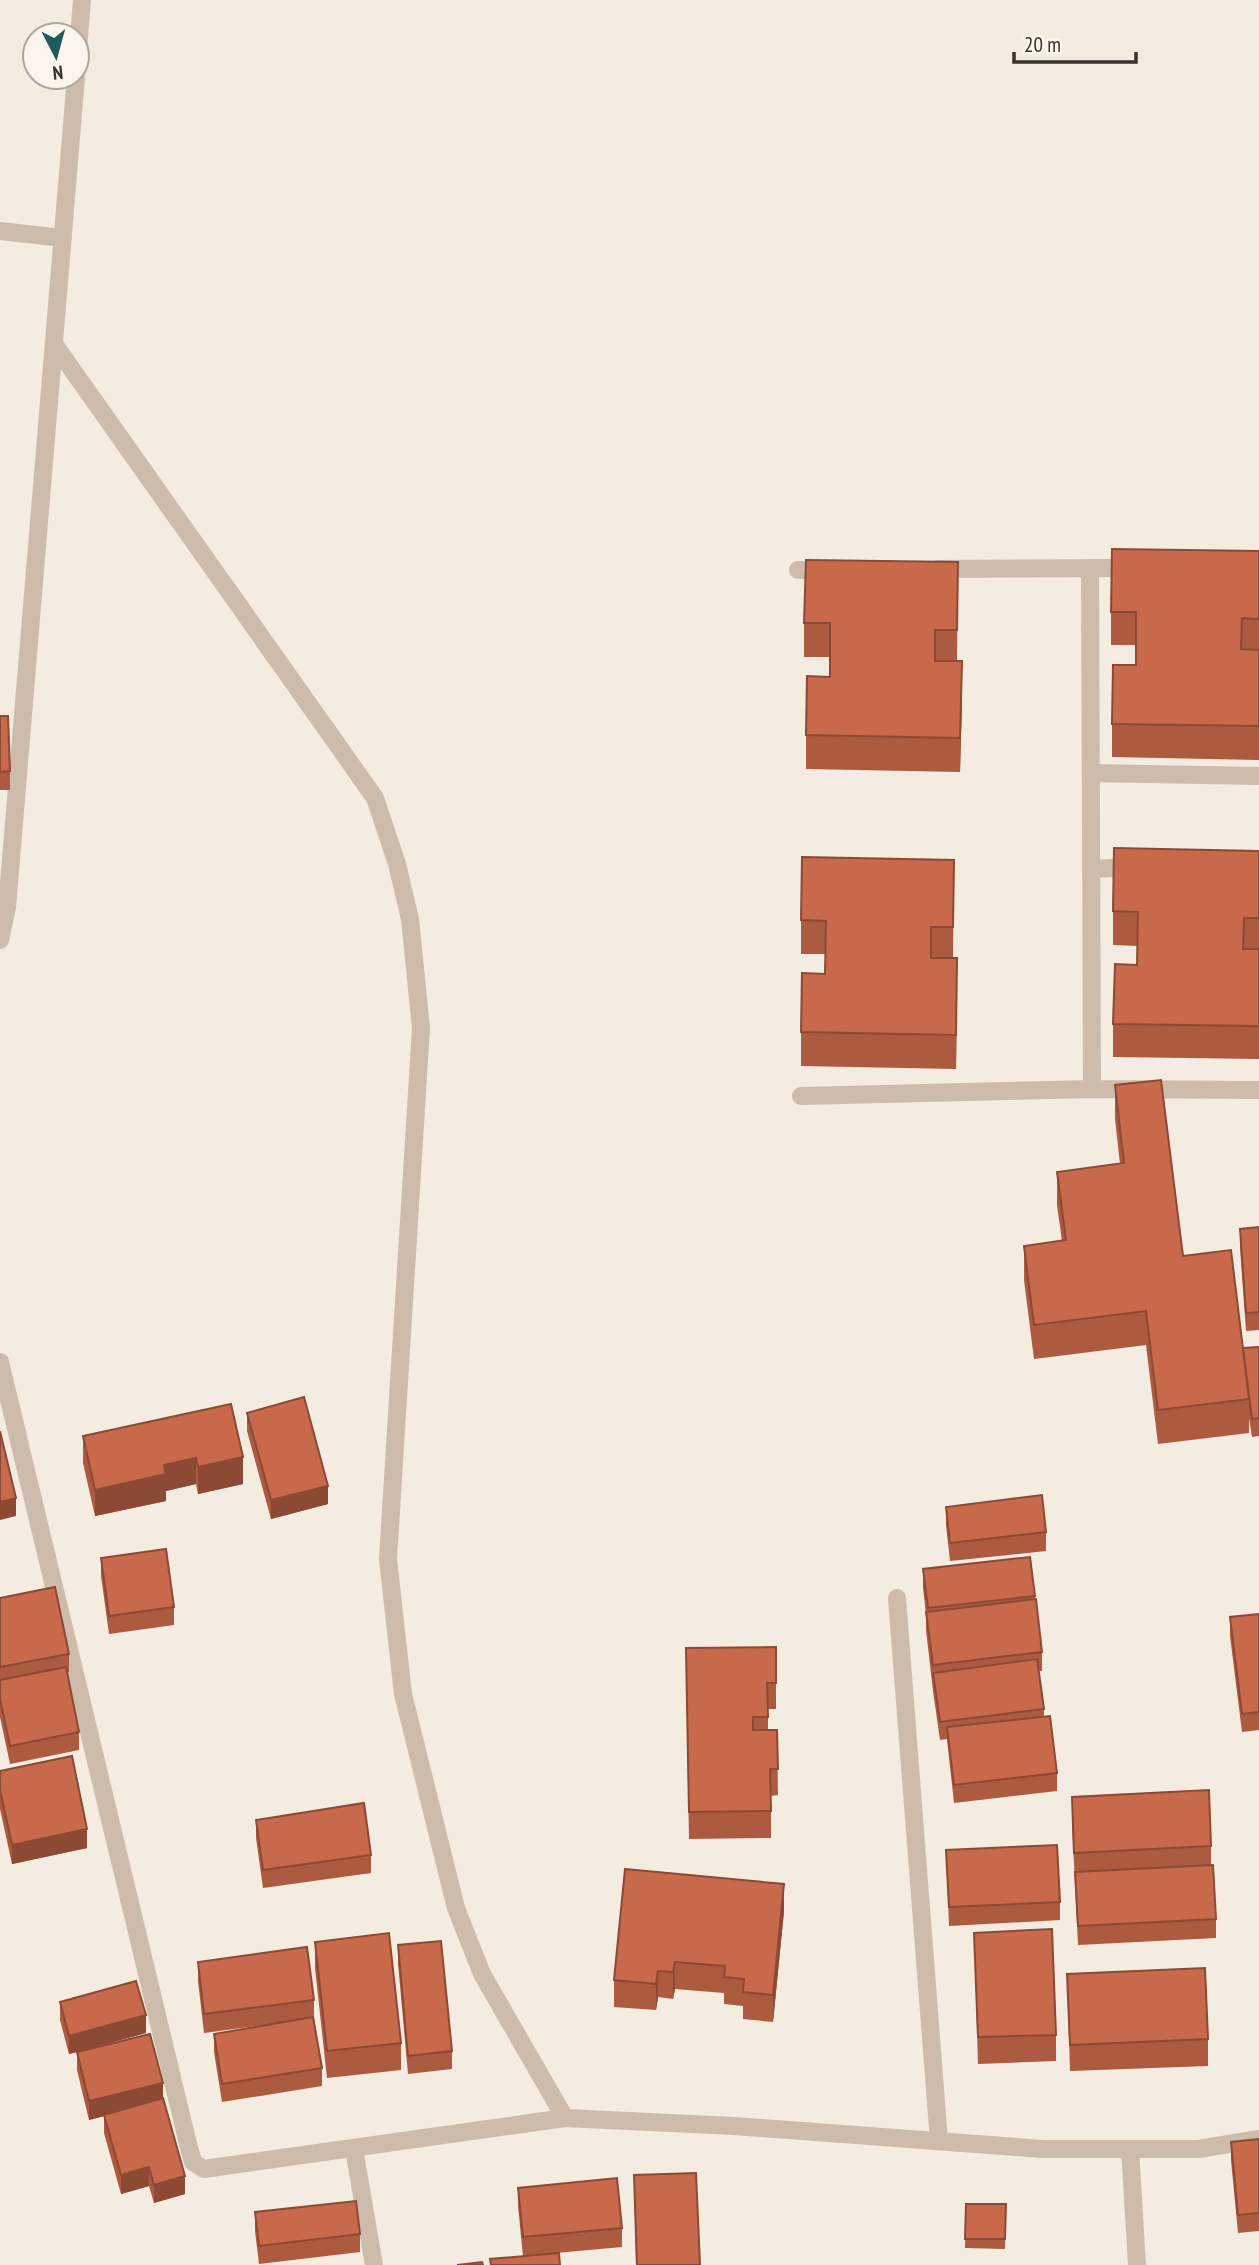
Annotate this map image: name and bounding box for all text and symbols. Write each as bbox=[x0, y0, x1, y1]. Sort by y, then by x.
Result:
north arrow bbox=[21, 21, 91, 91]
scale bar bbox=[1014, 21, 1136, 65]
text: 20 m bbox=[1024, 31, 1061, 58]
text: N bbox=[51, 60, 64, 85]

